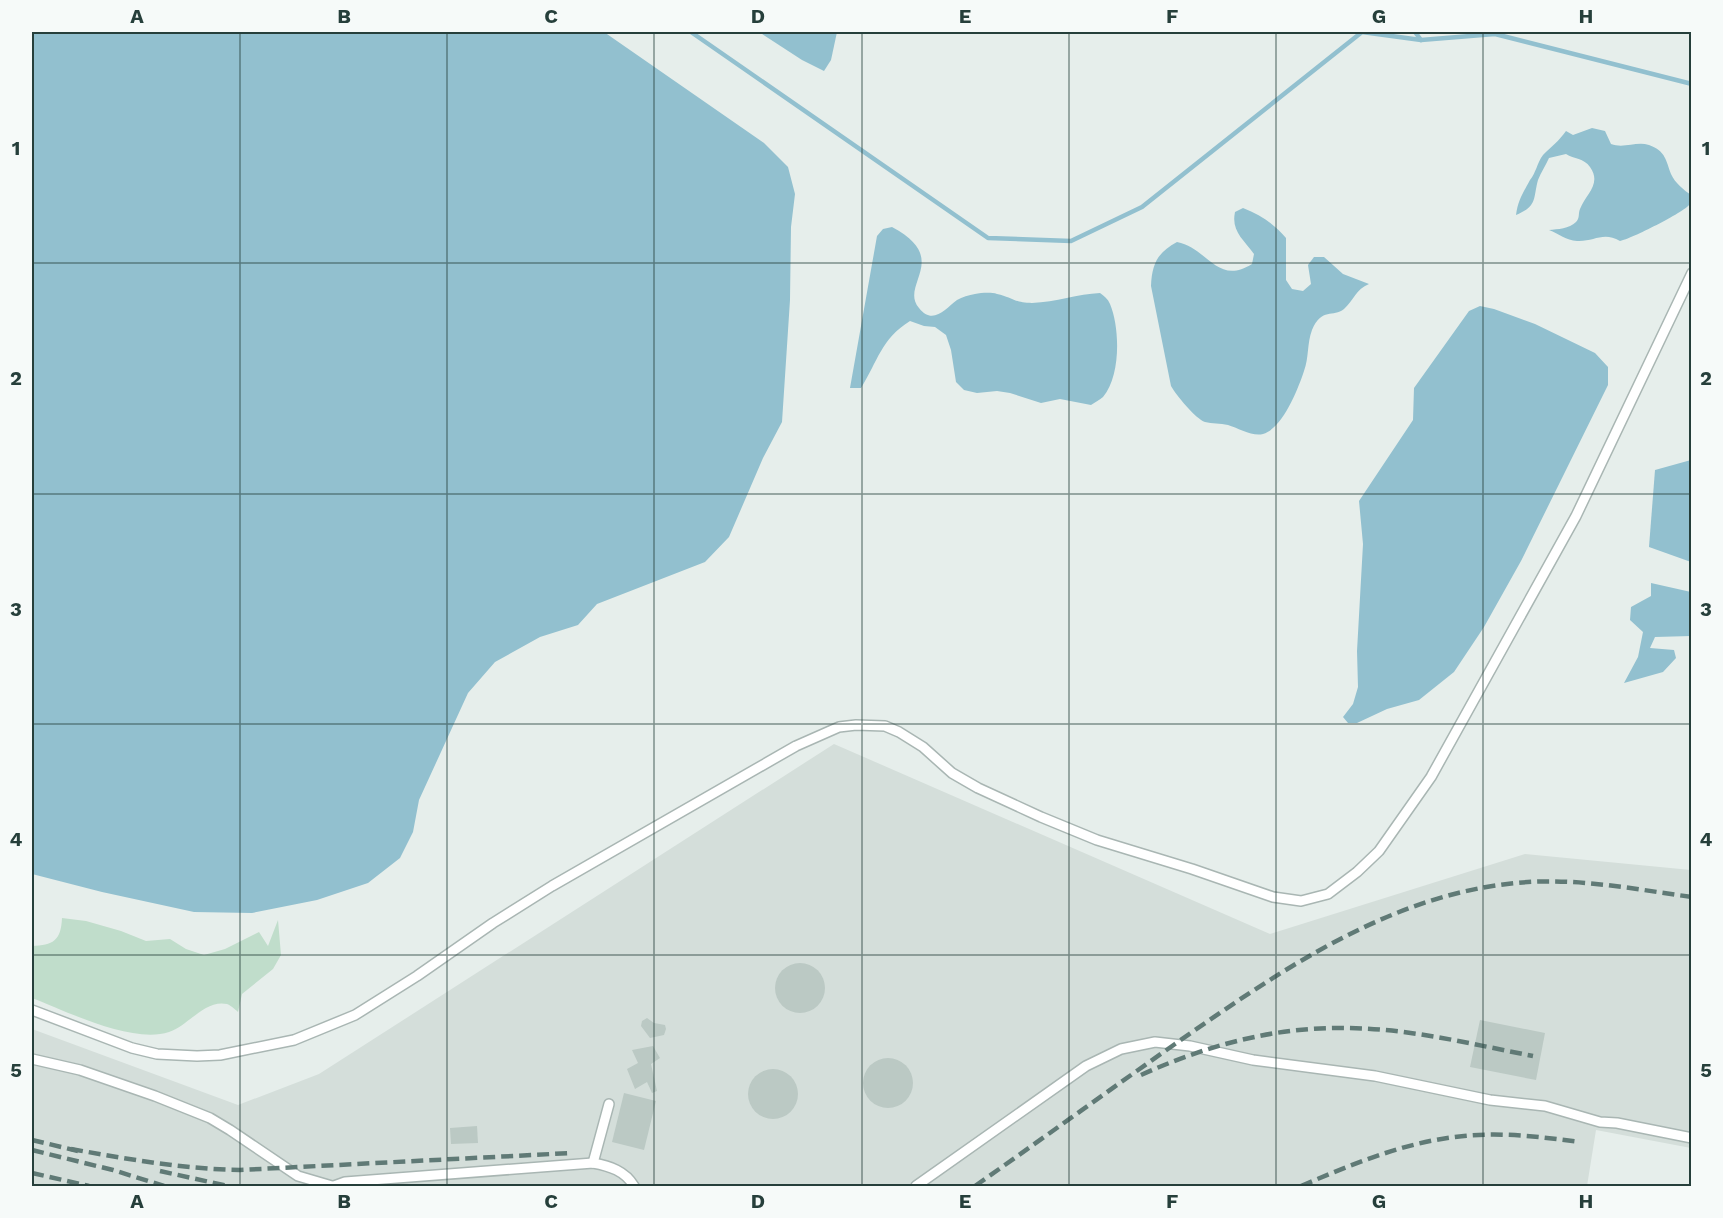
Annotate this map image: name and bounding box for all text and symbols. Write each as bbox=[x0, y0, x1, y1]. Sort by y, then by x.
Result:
text: A bbox=[130, 4, 144, 28]
text: B bbox=[337, 4, 351, 28]
text: C bbox=[544, 4, 558, 28]
text: D bbox=[751, 4, 765, 28]
text: E bbox=[959, 4, 971, 28]
text: F bbox=[1166, 4, 1178, 28]
text: G bbox=[1372, 4, 1386, 28]
text: H bbox=[1579, 4, 1593, 28]
text: 1 bbox=[12, 136, 20, 160]
text: 1 bbox=[1702, 136, 1710, 160]
text: 2 bbox=[10, 366, 22, 390]
text: 2 bbox=[1700, 366, 1712, 390]
text: 3 bbox=[10, 597, 22, 621]
text: 3 bbox=[1700, 597, 1712, 621]
text: 4 bbox=[10, 827, 23, 851]
text: 4 bbox=[1700, 827, 1713, 851]
text: 5 bbox=[10, 1058, 22, 1082]
text: 5 bbox=[1700, 1058, 1712, 1082]
text: A bbox=[130, 1189, 144, 1213]
text: B bbox=[337, 1189, 351, 1213]
text: C bbox=[544, 1189, 558, 1213]
text: D bbox=[751, 1189, 765, 1213]
text: E bbox=[959, 1189, 971, 1213]
text: F bbox=[1166, 1189, 1178, 1213]
text: G bbox=[1372, 1189, 1386, 1213]
text: H bbox=[1579, 1189, 1593, 1213]

